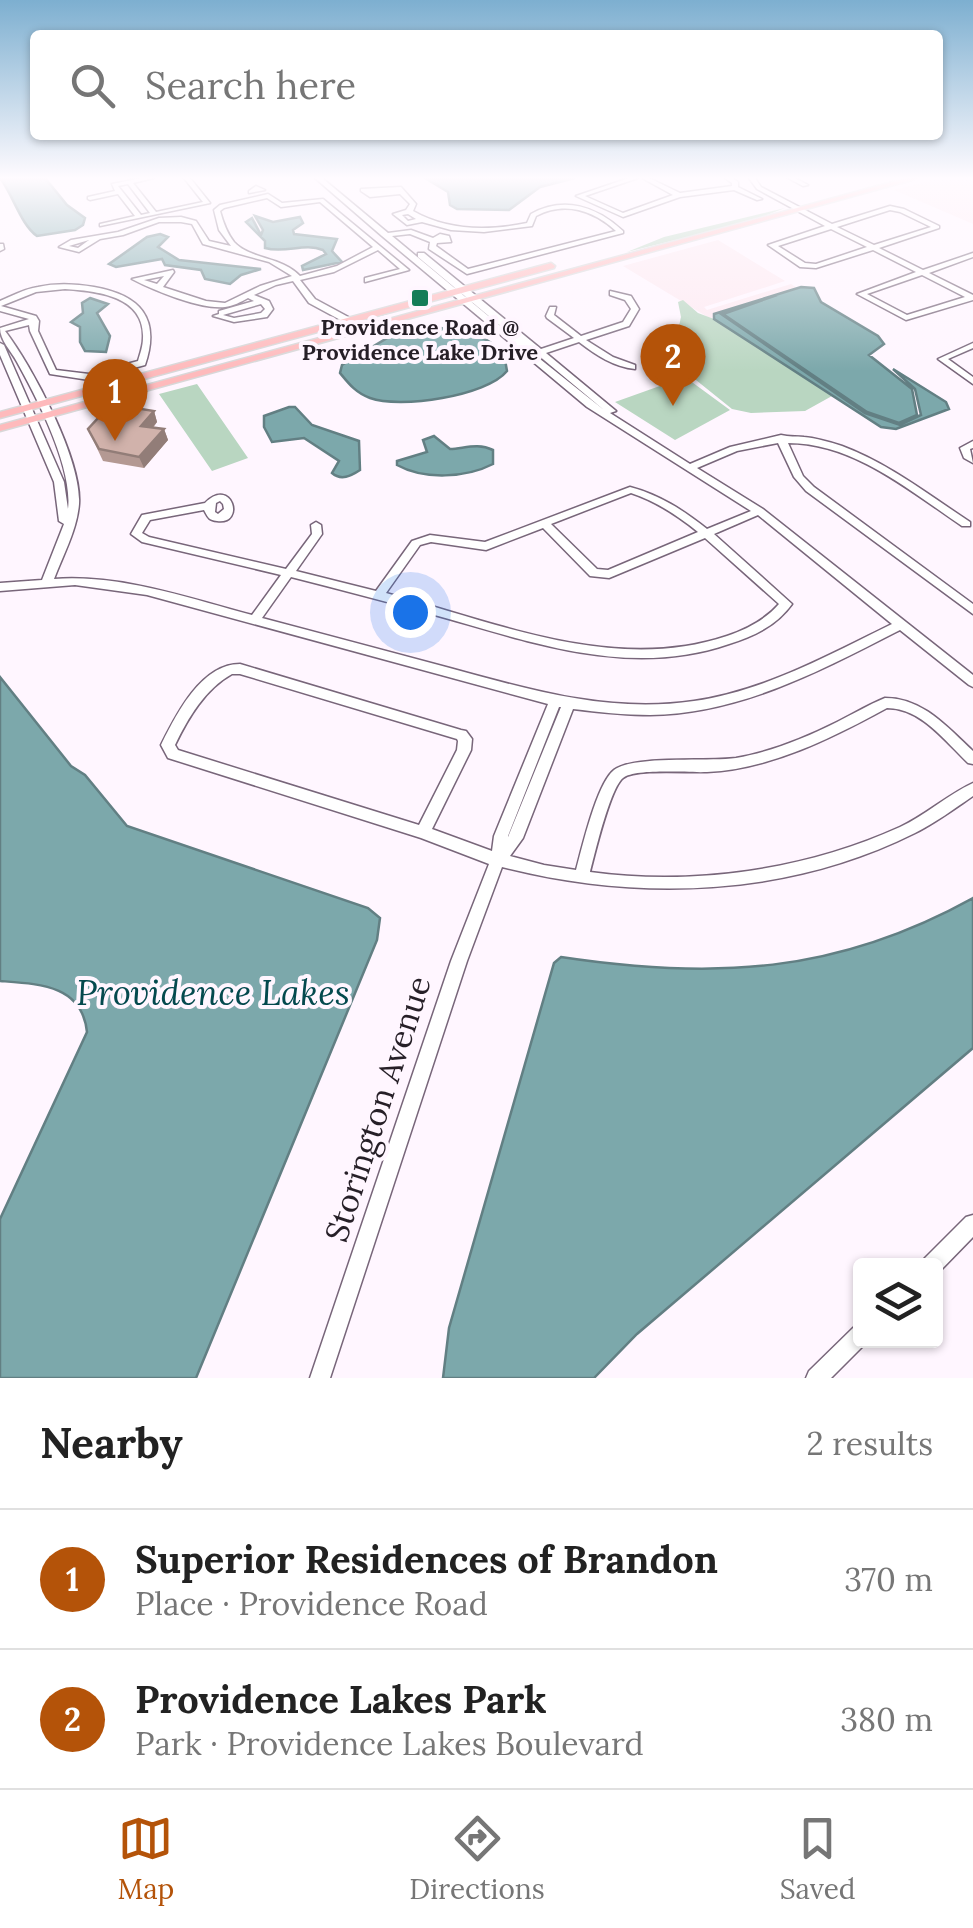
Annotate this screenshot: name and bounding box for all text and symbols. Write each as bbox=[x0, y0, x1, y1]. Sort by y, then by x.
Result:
search box bbox=[30, 30, 943, 140]
icon: search bbox=[65, 58, 120, 113]
text: Search here bbox=[145, 61, 356, 109]
marker: Providence Road @ Providence Lake Drive bbox=[409, 287, 431, 309]
place label: Providence Road @ Providence Lake Drive bbox=[302, 313, 538, 366]
pin: 2 bbox=[640, 324, 706, 406]
pin: 1 bbox=[82, 358, 148, 441]
your location bbox=[385, 587, 436, 638]
water label: Providence Lakes bbox=[76, 970, 350, 1015]
street label: Storington Avenue bbox=[315, 971, 440, 1247]
map controls bbox=[853, 1258, 943, 1348]
button: layers bbox=[853, 1258, 943, 1348]
text: Nearby bbox=[40, 1416, 183, 1470]
text: 2 results bbox=[807, 1423, 933, 1464]
text: Superior Residences of Brandon bbox=[135, 1535, 718, 1583]
text: 1 bbox=[66, 1559, 79, 1600]
text: 370 m bbox=[844, 1559, 933, 1600]
text: Place · Providence Road bbox=[135, 1583, 488, 1624]
text: Providence Lakes Park bbox=[135, 1675, 546, 1723]
text: 2 bbox=[64, 1699, 81, 1740]
text: 380 m bbox=[840, 1699, 933, 1740]
text: Park · Providence Lakes Boulevard bbox=[135, 1723, 644, 1764]
tab: Map bbox=[117, 1811, 174, 1907]
tab: Directions bbox=[409, 1811, 545, 1907]
tab: Saved bbox=[780, 1811, 856, 1907]

